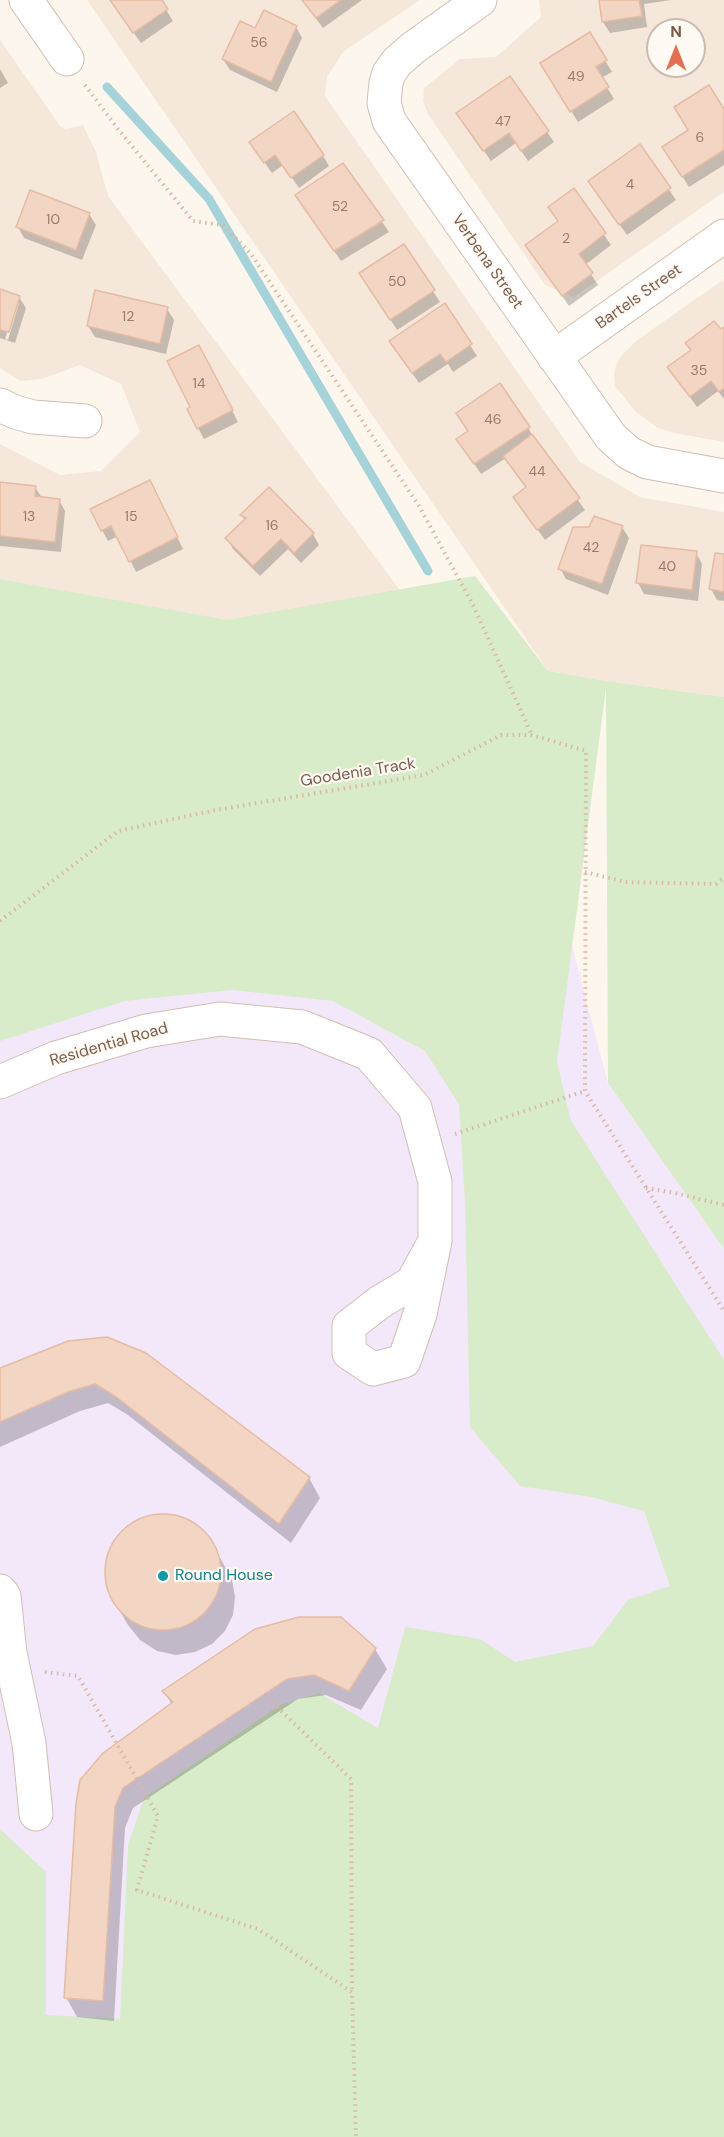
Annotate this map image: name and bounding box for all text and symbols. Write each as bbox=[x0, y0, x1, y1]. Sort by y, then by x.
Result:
north arrow bbox=[646, 18, 706, 78]
text: N bbox=[670, 21, 682, 42]
house number: 56 bbox=[250, 35, 268, 51]
house number: 49 bbox=[567, 69, 585, 85]
house number: 47 bbox=[495, 114, 511, 130]
house number: 6 bbox=[696, 130, 704, 146]
house number: 4 bbox=[626, 177, 634, 193]
house number: 52 bbox=[332, 199, 348, 215]
street label: Verbena Street bbox=[447, 211, 527, 313]
house number: 10 bbox=[46, 212, 60, 228]
house number: 2 bbox=[562, 231, 570, 247]
street label: Bartels Street bbox=[592, 260, 686, 334]
house number: 50 bbox=[388, 274, 406, 290]
house number: 12 bbox=[122, 309, 134, 325]
house number: 35 bbox=[691, 363, 707, 379]
house number: 14 bbox=[193, 376, 205, 392]
house number: 46 bbox=[484, 412, 502, 428]
house number: 44 bbox=[529, 464, 545, 480]
house number: 13 bbox=[23, 509, 35, 525]
house number: 15 bbox=[125, 509, 137, 525]
house number: 16 bbox=[265, 518, 279, 534]
house number: 42 bbox=[583, 540, 599, 556]
house number: 40 bbox=[658, 559, 676, 575]
street label: Goodenia Track bbox=[299, 754, 417, 792]
street label: Residential Road bbox=[48, 1019, 170, 1071]
place label: Round House bbox=[175, 1566, 273, 1586]
marker: Round House bbox=[156, 1569, 170, 1583]

